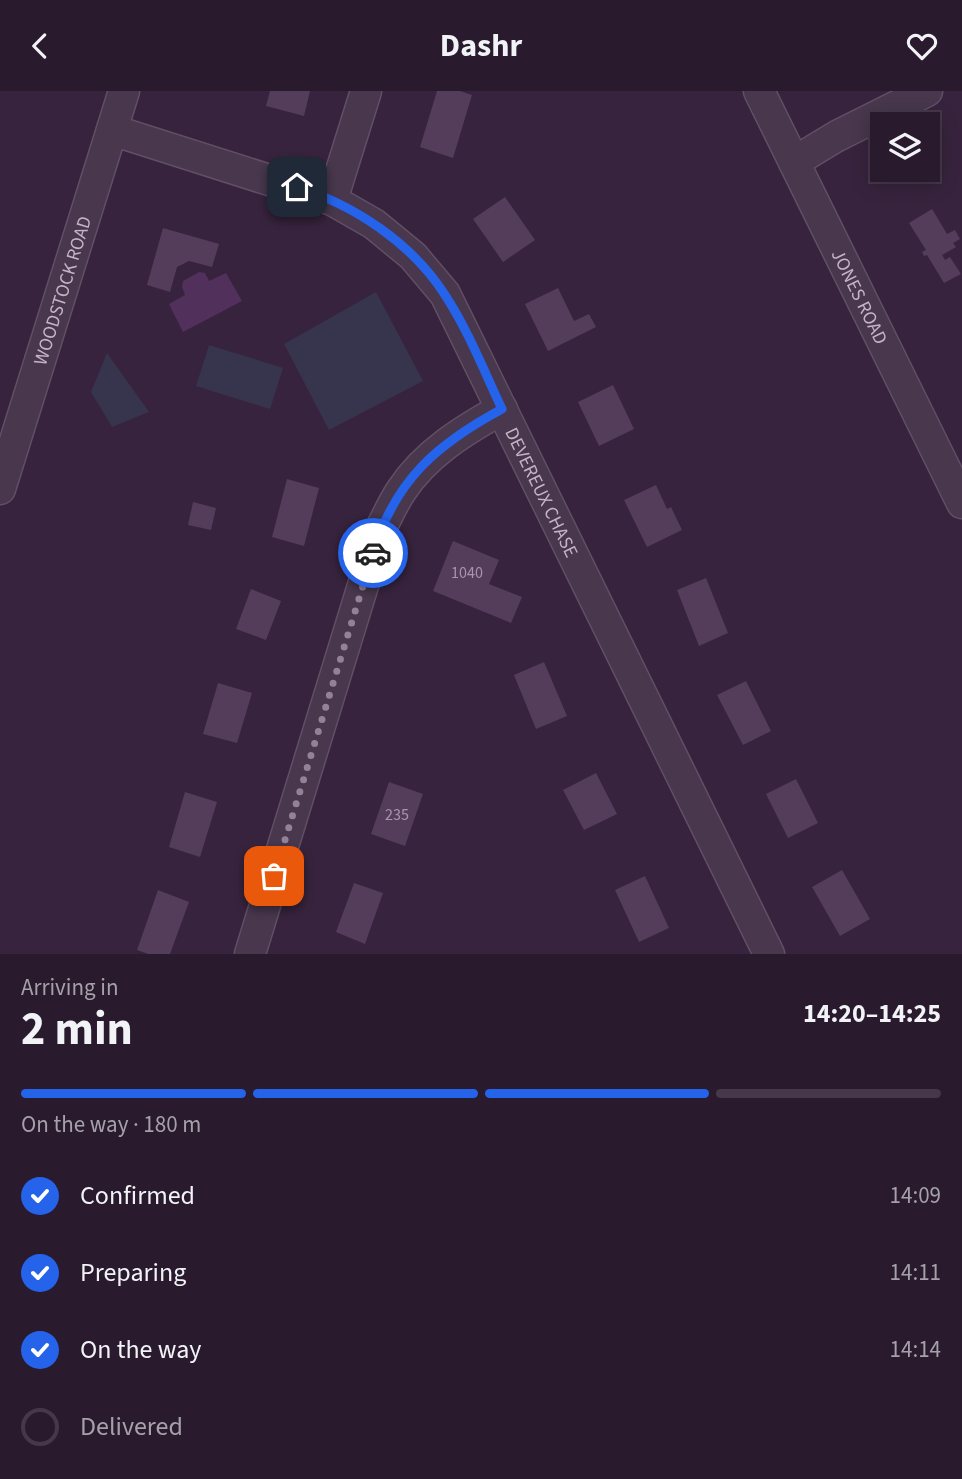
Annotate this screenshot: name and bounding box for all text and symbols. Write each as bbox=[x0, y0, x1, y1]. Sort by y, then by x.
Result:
text: Dashr bbox=[440, 23, 522, 69]
icon: back bbox=[21, 27, 59, 65]
icon: heart bbox=[903, 27, 941, 65]
map controls bbox=[870, 112, 940, 182]
button: layers bbox=[870, 112, 940, 182]
pin bbox=[267, 157, 327, 217]
icon: home bbox=[278, 168, 316, 206]
street label: WOODSTOCK ROAD bbox=[27, 213, 99, 369]
street label: JONES ROAD bbox=[824, 245, 894, 349]
street label: DEVEREUX CHASE bbox=[498, 423, 584, 562]
courier bbox=[338, 518, 408, 588]
icon: car bbox=[354, 534, 392, 572]
house number: 1040 bbox=[451, 562, 483, 584]
house number: 235 bbox=[385, 804, 409, 826]
pin bbox=[244, 846, 304, 906]
icon: bag bbox=[255, 857, 293, 895]
text: Arriving in bbox=[21, 971, 119, 1004]
text: 14:20–14:25 bbox=[803, 995, 941, 1032]
text: 2 min bbox=[21, 997, 133, 1062]
text: On the way · 180 m bbox=[21, 1108, 201, 1141]
icon: check bbox=[21, 1177, 59, 1215]
text: Confirmed bbox=[80, 1177, 195, 1214]
text: 14:09 bbox=[890, 1179, 941, 1212]
icon: check bbox=[21, 1254, 59, 1292]
text: Preparing bbox=[80, 1254, 186, 1291]
text: 14:11 bbox=[890, 1256, 941, 1289]
icon: check bbox=[21, 1331, 59, 1369]
text: On the way bbox=[80, 1331, 201, 1368]
text: 14:14 bbox=[890, 1333, 941, 1366]
text: Delivered bbox=[80, 1408, 183, 1445]

